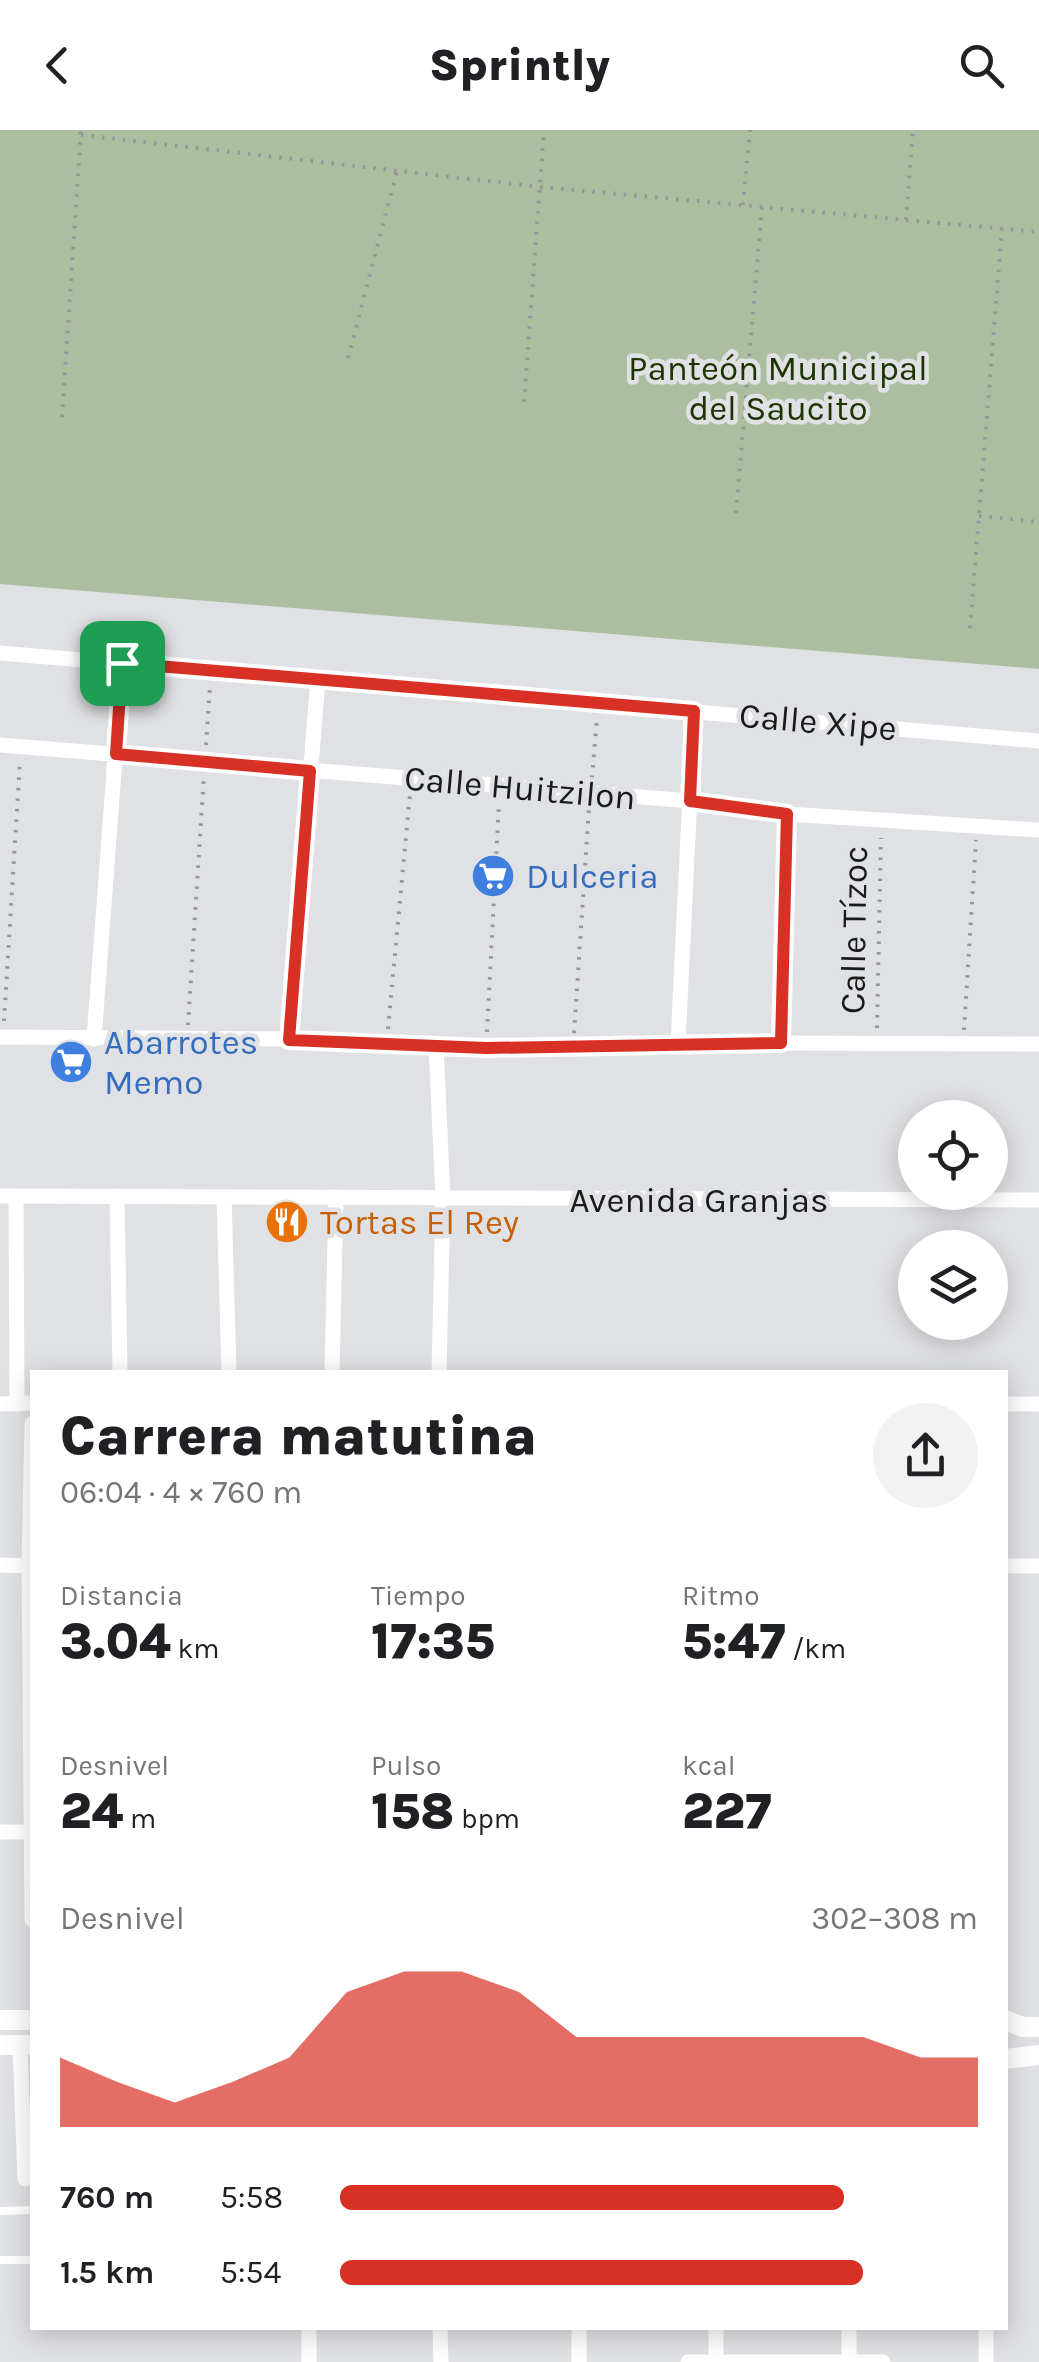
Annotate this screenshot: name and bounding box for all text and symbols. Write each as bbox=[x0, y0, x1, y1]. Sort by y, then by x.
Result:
icon: back bbox=[30, 38, 85, 93]
icon: search bbox=[954, 38, 1009, 93]
text: Sprintly bbox=[429, 39, 610, 91]
park label: Panteón Municipal del Saucito bbox=[628, 348, 928, 429]
pin bbox=[80, 621, 165, 706]
icon: arrive bbox=[95, 636, 150, 691]
street label: Calle Xipe bbox=[738, 695, 898, 749]
street label: Calle Huitzilon bbox=[403, 757, 637, 819]
street label: Calle Tízoc bbox=[832, 845, 876, 1015]
supermarket icon: Dulceria bbox=[470, 853, 516, 899]
place label: Dulceria bbox=[526, 856, 658, 897]
place label: Abarrotes Memo bbox=[104, 1022, 258, 1103]
supermarket icon: Abarrotes Memo bbox=[48, 1039, 94, 1085]
map controls bbox=[898, 1100, 1008, 1340]
button: locate bbox=[898, 1100, 1008, 1210]
street label: Avenida Granjas bbox=[570, 1180, 828, 1221]
restaurant icon: Tortas El Rey bbox=[264, 1199, 310, 1245]
place label: Tortas El Rey bbox=[320, 1202, 519, 1243]
button: layers bbox=[898, 1230, 1008, 1340]
button: share bbox=[873, 1403, 978, 1508]
text: Carrera matutina bbox=[60, 1404, 537, 1468]
text: 06:04 · 4 × 760 m bbox=[60, 1474, 302, 1511]
text: Distancia bbox=[60, 1579, 183, 1612]
text: Tiempo bbox=[371, 1579, 466, 1612]
text: Ritmo bbox=[682, 1579, 760, 1612]
text: 3.04 bbox=[60, 1612, 171, 1671]
text: 17:35 bbox=[371, 1612, 495, 1671]
text: 5:47 bbox=[682, 1612, 786, 1671]
text: km bbox=[171, 1632, 219, 1665]
text: /km bbox=[786, 1632, 846, 1665]
text: Desnivel bbox=[60, 1749, 169, 1782]
text: Pulso bbox=[371, 1749, 441, 1782]
text: kcal bbox=[682, 1749, 735, 1782]
text: 24 bbox=[60, 1782, 123, 1841]
text: 158 bbox=[371, 1782, 454, 1841]
text: 227 bbox=[682, 1782, 772, 1841]
text: m bbox=[123, 1802, 156, 1835]
text: bpm bbox=[454, 1802, 520, 1835]
text: Desnivel bbox=[60, 1900, 185, 1937]
text: 302–308 m bbox=[811, 1900, 978, 1937]
text: 760 m bbox=[60, 2179, 154, 2216]
text: 5:58 bbox=[220, 2179, 283, 2216]
text: 1.5 km bbox=[60, 2254, 154, 2291]
text: 5:54 bbox=[220, 2254, 281, 2291]

